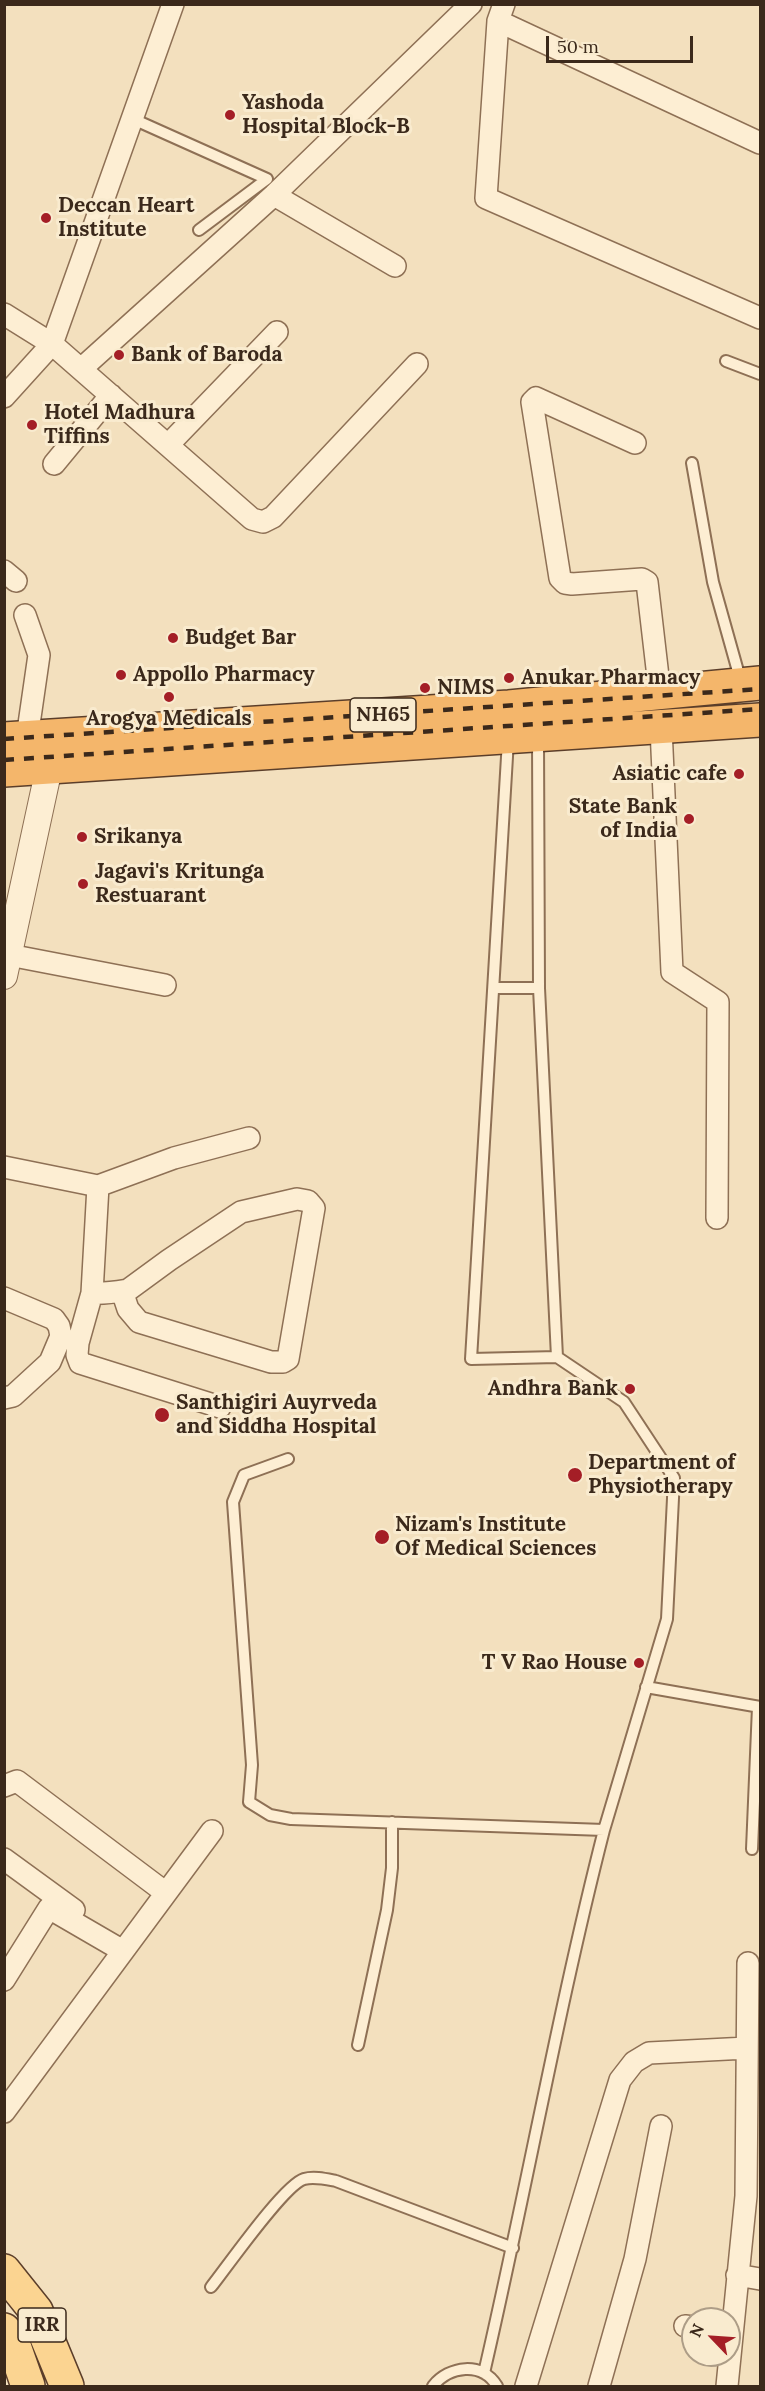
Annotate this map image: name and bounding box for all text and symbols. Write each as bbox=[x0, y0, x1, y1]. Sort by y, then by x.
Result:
scale bar bbox=[549, 24, 696, 62]
text: 50 m bbox=[557, 35, 599, 58]
place label: Yashoda Hospital Block-B bbox=[242, 90, 410, 140]
marker: Yashoda Hospital Block-B bbox=[223, 108, 237, 122]
place label: Deccan Heart Institute bbox=[58, 193, 194, 243]
marker: Deccan Heart Institute bbox=[39, 211, 53, 225]
place label: Bank of Baroda bbox=[131, 342, 283, 368]
marker: Bank of Baroda bbox=[112, 348, 126, 362]
place label: Hotel Madhura Tiffins bbox=[44, 400, 195, 450]
marker: Hotel Madhura Tiffins bbox=[25, 418, 39, 432]
place label: Budget Bar bbox=[185, 625, 296, 651]
marker: Budget Bar bbox=[166, 631, 180, 645]
place label: Appollo Pharmacy bbox=[133, 662, 314, 688]
place label: Anukar Pharmacy bbox=[521, 665, 700, 691]
marker: Appollo Pharmacy bbox=[114, 668, 128, 682]
marker: Anukar Pharmacy bbox=[502, 671, 516, 685]
place label: NIMS bbox=[437, 675, 494, 701]
marker: NIMS bbox=[418, 681, 432, 695]
marker: Arogya Medicals bbox=[162, 690, 176, 704]
road number: NH65 bbox=[350, 698, 416, 732]
place label: Arogya Medicals bbox=[86, 706, 252, 732]
place label: Asiatic cafe bbox=[612, 761, 727, 787]
marker: Asiatic cafe bbox=[732, 767, 746, 781]
place label: State Bank of India bbox=[569, 794, 677, 844]
marker: State Bank of India bbox=[682, 812, 696, 826]
place label: Srikanya bbox=[94, 824, 182, 850]
marker: Srikanya bbox=[75, 830, 89, 844]
place label: Jagavi's Kritunga Restuarant bbox=[95, 859, 264, 909]
marker: Jagavi's Kritunga Restuarant bbox=[76, 877, 90, 891]
place label: Andhra Bank bbox=[488, 1376, 618, 1402]
marker: Andhra Bank bbox=[623, 1382, 637, 1396]
place label: Santhigiri Auyrveda and Siddha Hospital bbox=[176, 1390, 377, 1440]
marker: Santhigiri Auyrveda and Siddha Hospital bbox=[153, 1406, 171, 1424]
place label: Department of Physiotherapy bbox=[588, 1450, 735, 1500]
marker: Department of Physiotherapy bbox=[566, 1466, 584, 1484]
place label: Nizam's Institute Of Medical Sciences bbox=[395, 1512, 596, 1562]
marker: Nizam's Institute Of Medical Sciences bbox=[373, 1528, 391, 1546]
place label: T V Rao House bbox=[482, 1650, 627, 1676]
marker: T V Rao House bbox=[632, 1656, 646, 1670]
north arrow bbox=[681, 2307, 741, 2367]
road number: IRR bbox=[18, 2308, 66, 2342]
text: N bbox=[685, 2320, 708, 2340]

